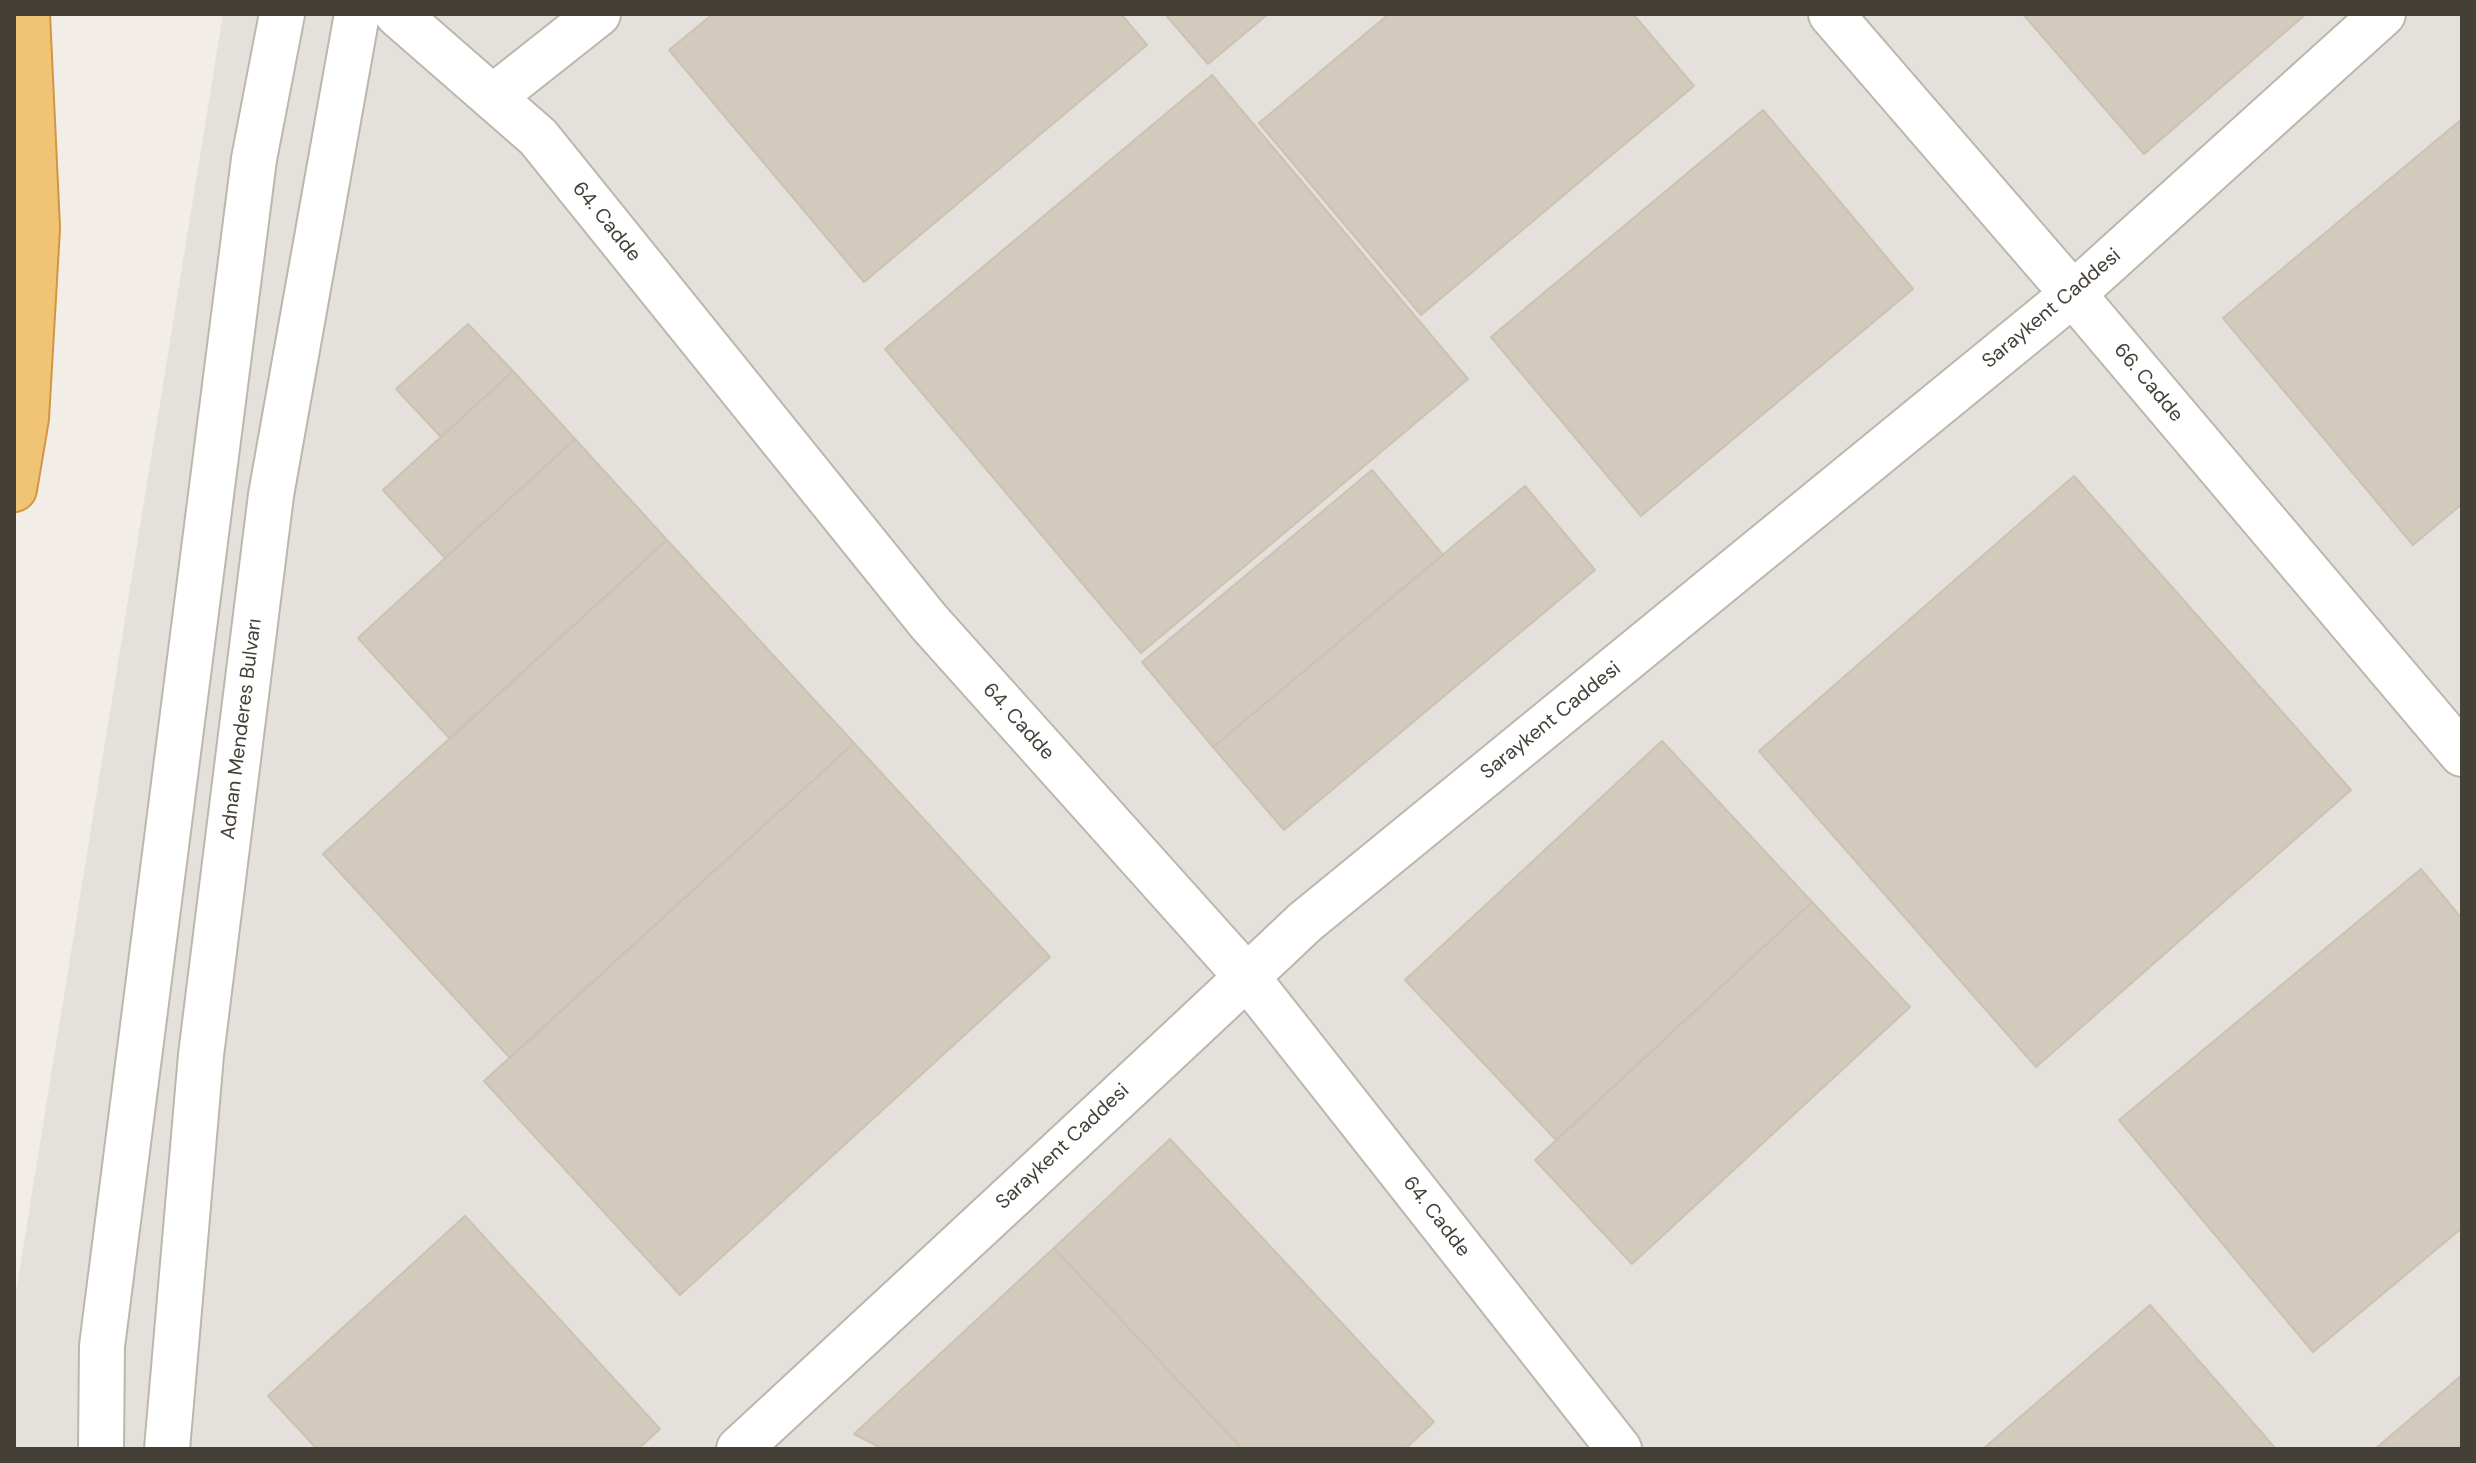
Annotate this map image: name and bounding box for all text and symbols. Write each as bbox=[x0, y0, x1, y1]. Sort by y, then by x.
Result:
street label: 64. Cadde bbox=[567, 177, 645, 267]
street label: Saraykent Caddesi bbox=[1978, 244, 2126, 374]
street label: 66. Cadde bbox=[2108, 339, 2188, 427]
street label: Adnan Menderes Bulvarı bbox=[217, 617, 267, 841]
street label: Saraykent Caddesi bbox=[1476, 657, 1626, 785]
street label: 64. Cadde bbox=[977, 678, 1059, 766]
street label: Saraykent Caddesi bbox=[991, 1079, 1135, 1215]
street label: 64. Cadde bbox=[1397, 1172, 1475, 1262]

